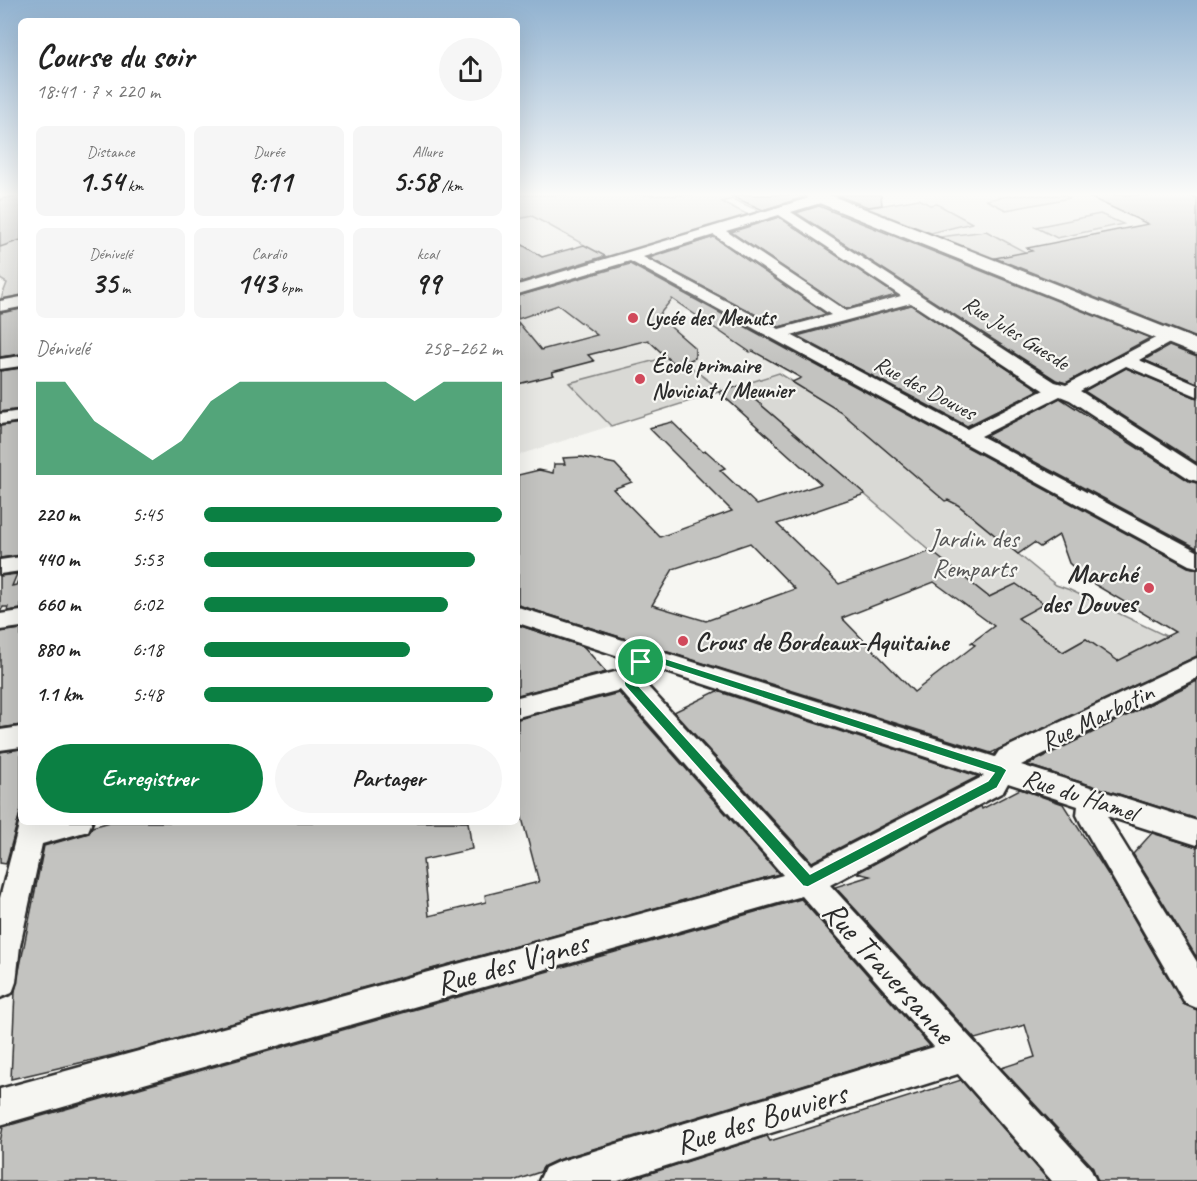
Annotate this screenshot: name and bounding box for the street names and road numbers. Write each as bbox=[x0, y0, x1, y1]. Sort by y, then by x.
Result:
street label: Rue Jules Guesde bbox=[958, 289, 1076, 378]
street label: Rue des Douves bbox=[869, 350, 983, 428]
street label: Rue Marbotin bbox=[1035, 675, 1160, 759]
street label: Rue du Hamel bbox=[1019, 761, 1146, 830]
street label: Rue Traversanne bbox=[814, 892, 966, 1054]
street label: Rue des Vignes bbox=[431, 921, 595, 1004]
street label: Rue des Bouviers bbox=[670, 1072, 854, 1163]

